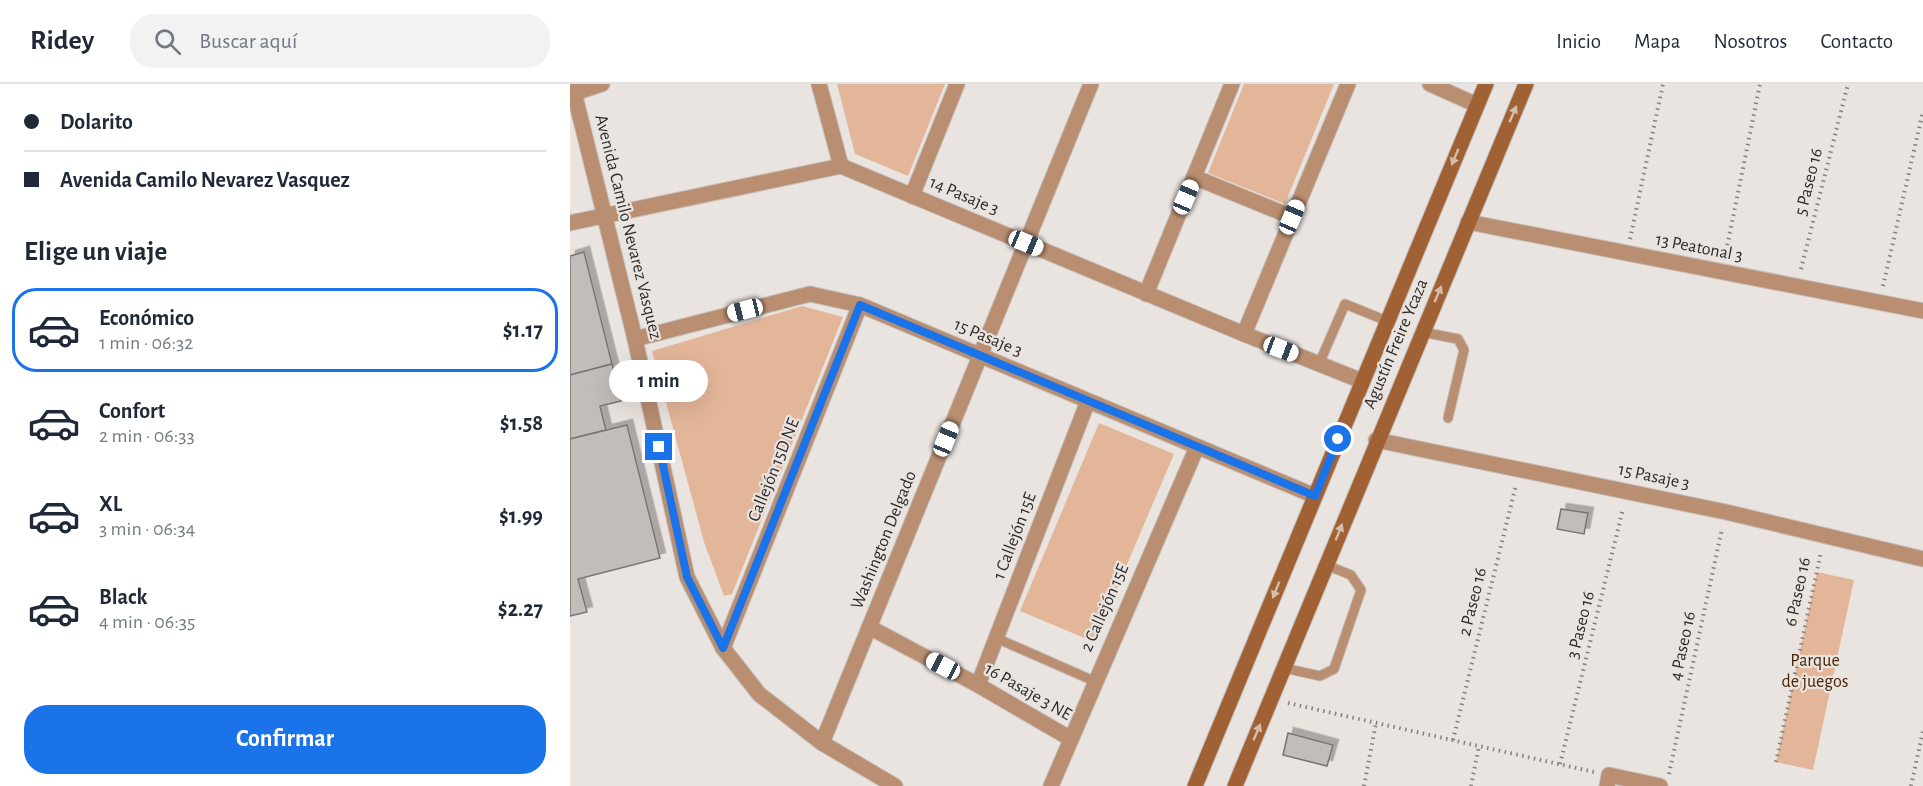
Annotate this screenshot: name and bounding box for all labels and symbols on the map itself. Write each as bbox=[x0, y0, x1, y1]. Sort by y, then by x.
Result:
one-way arrow bbox=[1509, 105, 1518, 123]
street label: Avenida Camilo Nevarez Vasquez bbox=[591, 113, 665, 341]
street label: 5 Paseo 16 bbox=[1792, 146, 1826, 218]
one-way arrow bbox=[1450, 149, 1460, 167]
street label: 14 Pasaje 3 bbox=[927, 173, 1001, 219]
car bbox=[1171, 177, 1201, 217]
car bbox=[1277, 197, 1307, 237]
car bbox=[1006, 228, 1046, 258]
street label: 13 Peatonal 3 bbox=[1654, 231, 1744, 265]
street label: Agustín Freire Ycaza bbox=[1361, 276, 1431, 412]
one-way arrow bbox=[1433, 284, 1443, 302]
car bbox=[725, 297, 765, 323]
street label: 15 Pasaje 3 bbox=[951, 316, 1025, 360]
car bbox=[1261, 334, 1301, 364]
callout: 1 min bbox=[610, 360, 708, 402]
street label: Callejón 15D NE bbox=[745, 415, 803, 524]
car bbox=[931, 419, 961, 459]
route start bbox=[1324, 425, 1351, 452]
route end bbox=[645, 433, 672, 460]
street label: 15 Pasaje 3 bbox=[1617, 461, 1691, 493]
street label: Washington Delgado bbox=[848, 468, 920, 612]
street label: 1 Callejón 15E bbox=[990, 489, 1040, 582]
one-way arrow bbox=[1335, 523, 1344, 541]
street label: 6 Paseo 16 bbox=[1782, 556, 1814, 628]
street label: 2 Callejón 15E bbox=[1078, 561, 1132, 655]
street label: 2 Paseo 16 bbox=[1456, 566, 1490, 638]
one-way arrow bbox=[1271, 581, 1280, 599]
street label: 3 Paseo 16 bbox=[1564, 589, 1598, 661]
street label: 4 Paseo 16 bbox=[1667, 610, 1699, 682]
car bbox=[923, 650, 963, 682]
park label: Parque de juegos bbox=[1782, 652, 1848, 691]
street label: 16 Pasaje 3 NE bbox=[981, 660, 1075, 724]
one-way arrow bbox=[1253, 723, 1262, 741]

